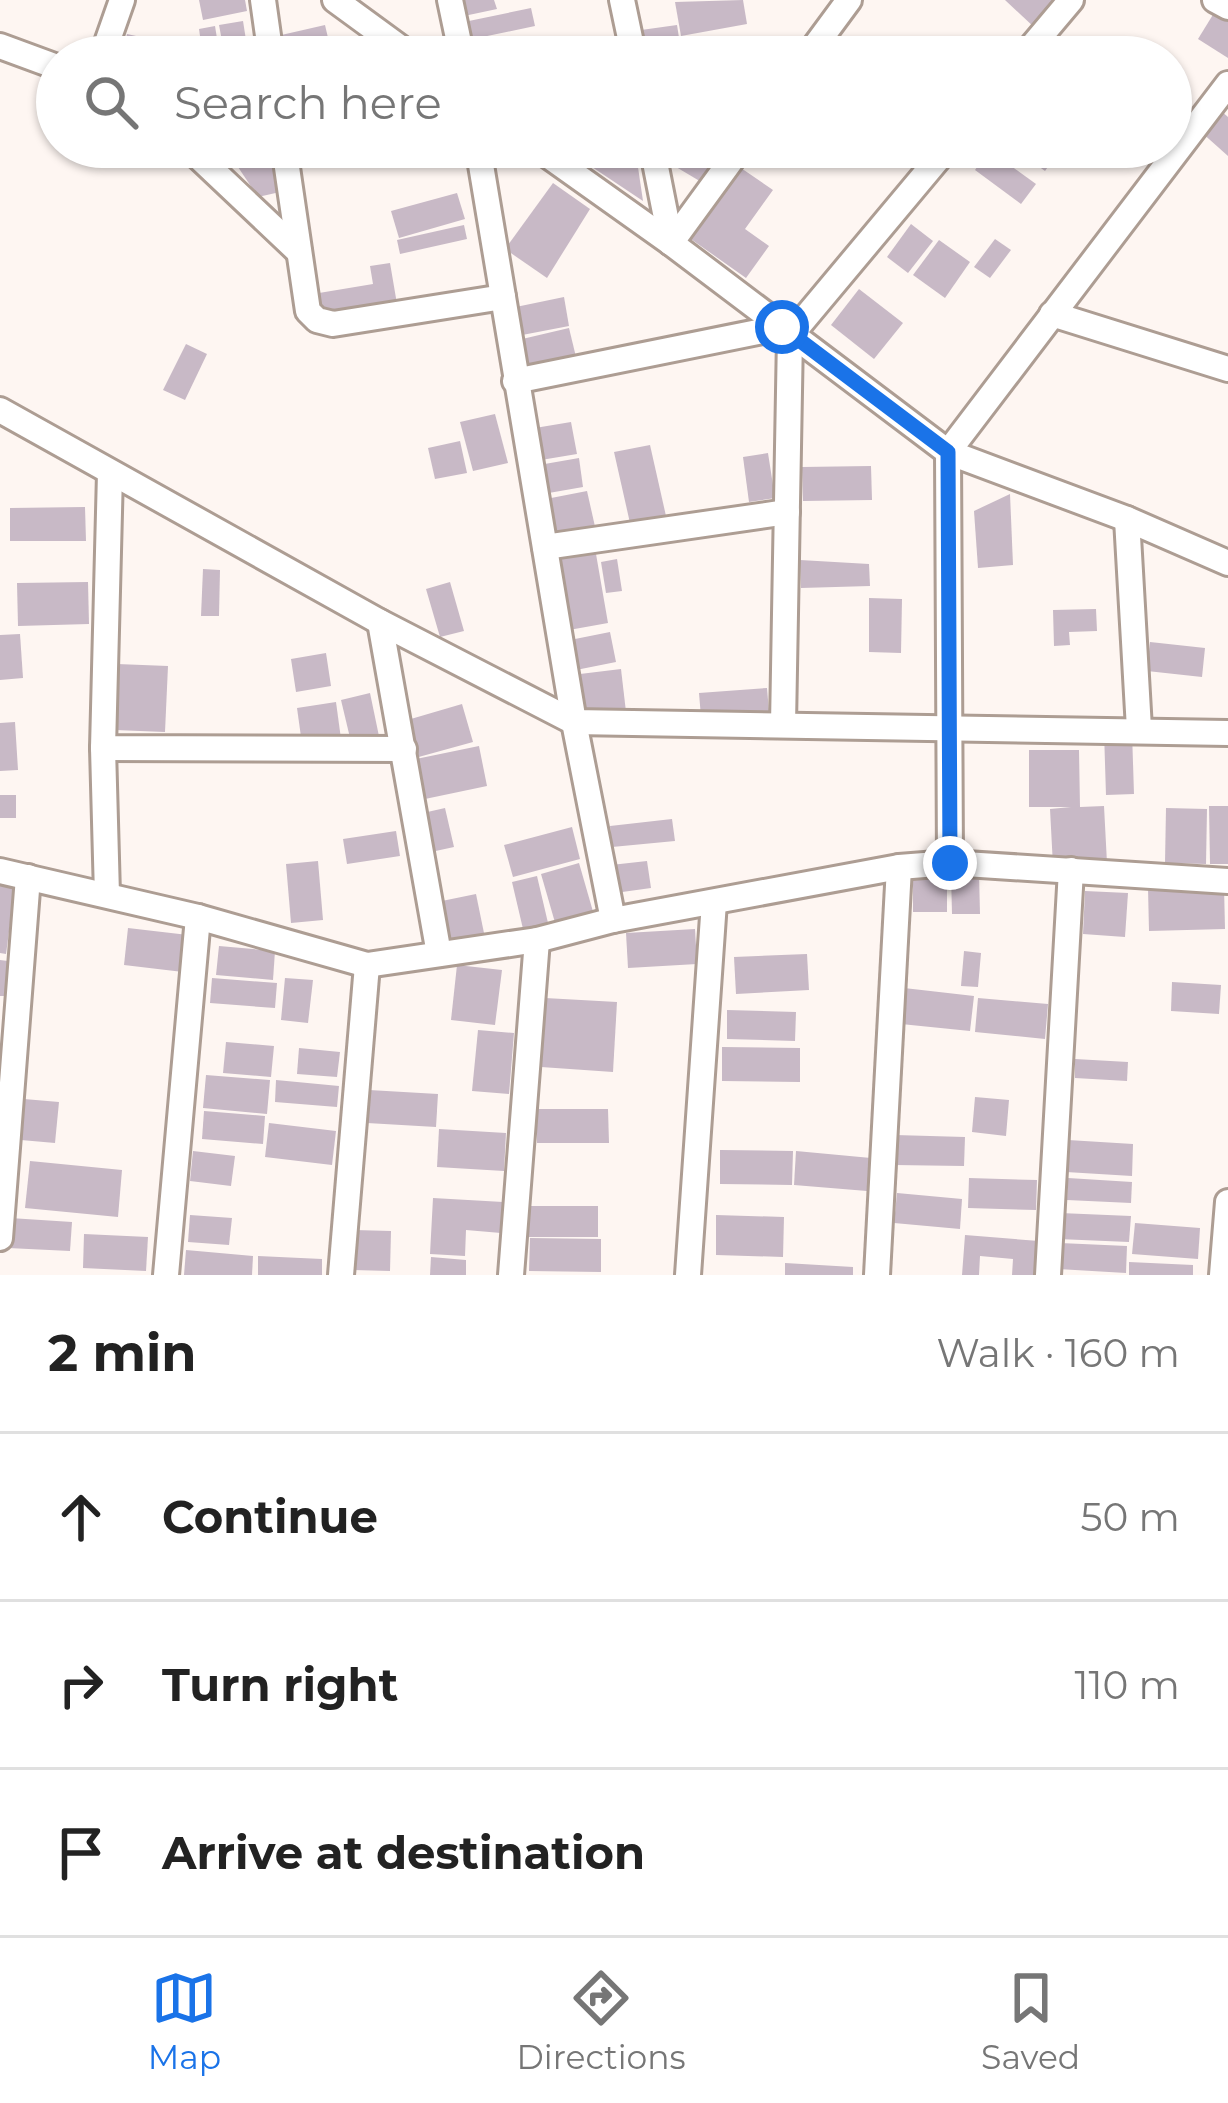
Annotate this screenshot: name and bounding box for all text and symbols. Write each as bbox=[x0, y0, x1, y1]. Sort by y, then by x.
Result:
search box bbox=[36, 36, 1192, 168]
icon: search bbox=[78, 69, 144, 135]
text: Search here bbox=[174, 75, 442, 130]
route start bbox=[755, 300, 809, 354]
route end bbox=[923, 836, 977, 890]
text: 2 min bbox=[48, 1322, 197, 1384]
text: Walk · 160 m bbox=[936, 1329, 1180, 1377]
icon: ahead bbox=[48, 1484, 114, 1550]
text: Continue bbox=[162, 1489, 378, 1544]
text: 50 m bbox=[1081, 1493, 1180, 1541]
icon: right bbox=[48, 1652, 114, 1718]
text: Turn right bbox=[162, 1657, 398, 1712]
text: 110 m bbox=[1074, 1661, 1180, 1709]
icon: arrive bbox=[48, 1820, 114, 1886]
text: Arrive at destination bbox=[162, 1825, 645, 1880]
tab: Map bbox=[148, 1965, 221, 2077]
tab: Directions bbox=[517, 1965, 686, 2077]
tab: Saved bbox=[981, 1965, 1080, 2077]

